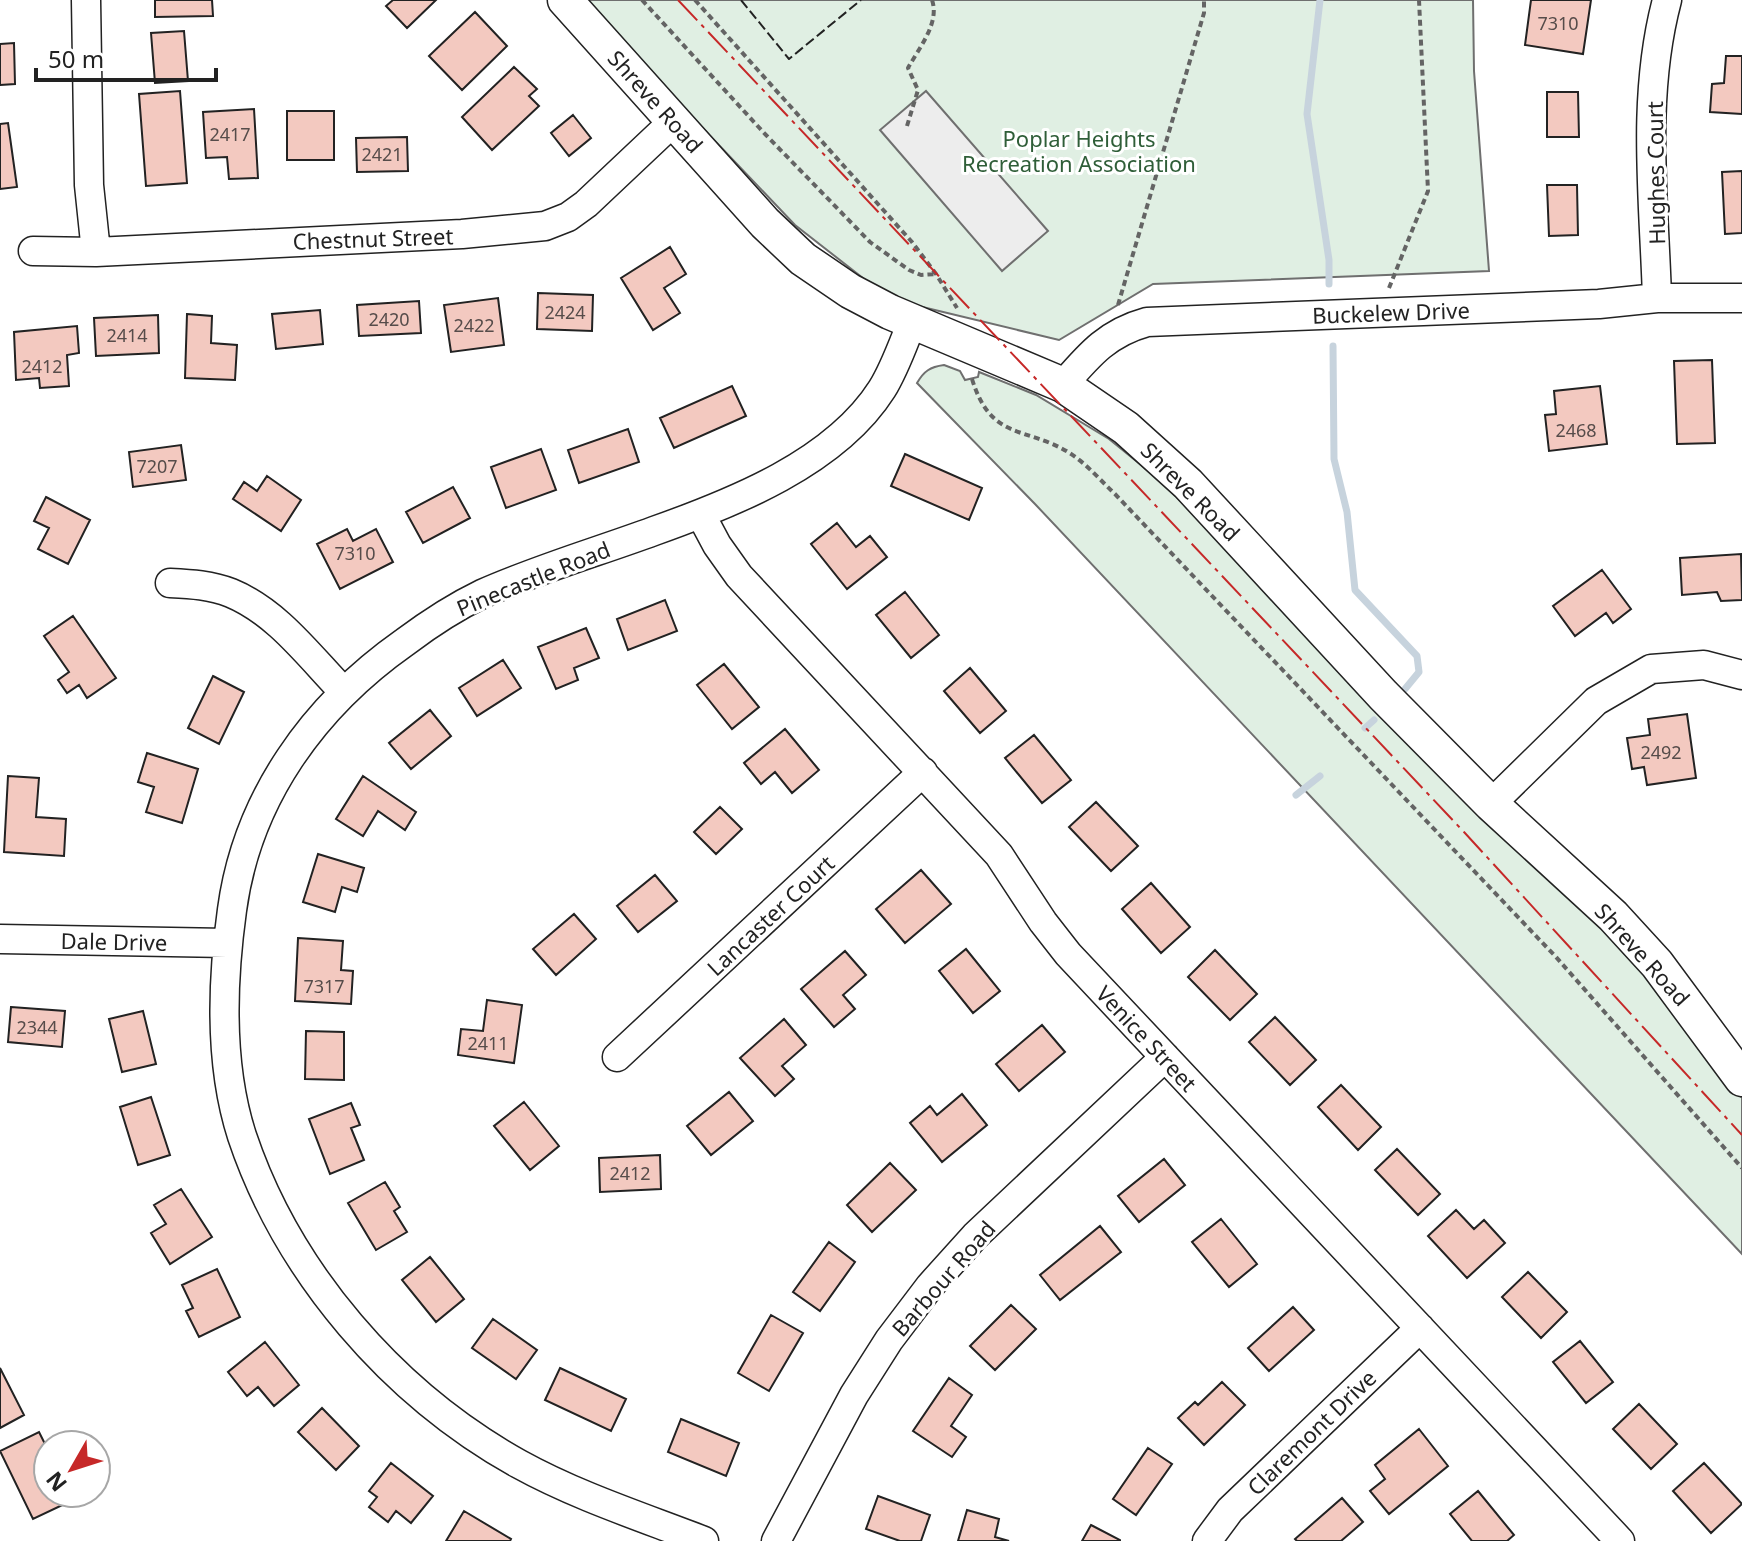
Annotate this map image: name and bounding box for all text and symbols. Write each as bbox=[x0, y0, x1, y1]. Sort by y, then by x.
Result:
house number: 7310 bbox=[1537, 11, 1579, 35]
scale bar bbox=[36, 32, 216, 82]
text: 50 m bbox=[48, 42, 104, 75]
street label: Shreve Road bbox=[602, 43, 710, 159]
street label: Hughes Court bbox=[1639, 101, 1671, 245]
house number: 2417 bbox=[209, 122, 251, 146]
park label: Poplar Heights Recreation Association bbox=[962, 123, 1196, 178]
house number: 2421 bbox=[361, 142, 403, 166]
street label: Chestnut Street bbox=[292, 220, 454, 256]
street label: Buckelew Drive bbox=[1312, 294, 1470, 330]
house number: 2424 bbox=[544, 300, 586, 324]
house number: 2420 bbox=[368, 307, 410, 331]
house number: 2422 bbox=[453, 313, 495, 337]
house number: 2414 bbox=[106, 323, 148, 347]
house number: 2412 bbox=[21, 354, 63, 378]
house number: 2468 bbox=[1555, 418, 1597, 442]
street label: Shreve Road bbox=[1135, 435, 1247, 547]
house number: 7207 bbox=[136, 454, 178, 478]
street label: Pinecastle Road bbox=[452, 534, 614, 622]
house number: 7310 bbox=[334, 541, 376, 565]
house number: 2492 bbox=[1640, 740, 1682, 764]
street label: Lancaster Court bbox=[700, 848, 840, 982]
street label: Shreve Road bbox=[1589, 896, 1697, 1012]
street label: Dale Drive bbox=[60, 925, 168, 957]
house number: 7317 bbox=[303, 974, 345, 998]
street label: Venice Street bbox=[1090, 979, 1204, 1097]
house number: 2344 bbox=[16, 1015, 58, 1039]
house number: 2411 bbox=[467, 1031, 509, 1055]
house number: 2412 bbox=[609, 1161, 651, 1185]
street label: Barbour Road bbox=[884, 1214, 1002, 1342]
street label: Claremont Drive bbox=[1240, 1363, 1382, 1501]
north arrow bbox=[32, 1429, 112, 1509]
text: N bbox=[38, 1466, 73, 1499]

